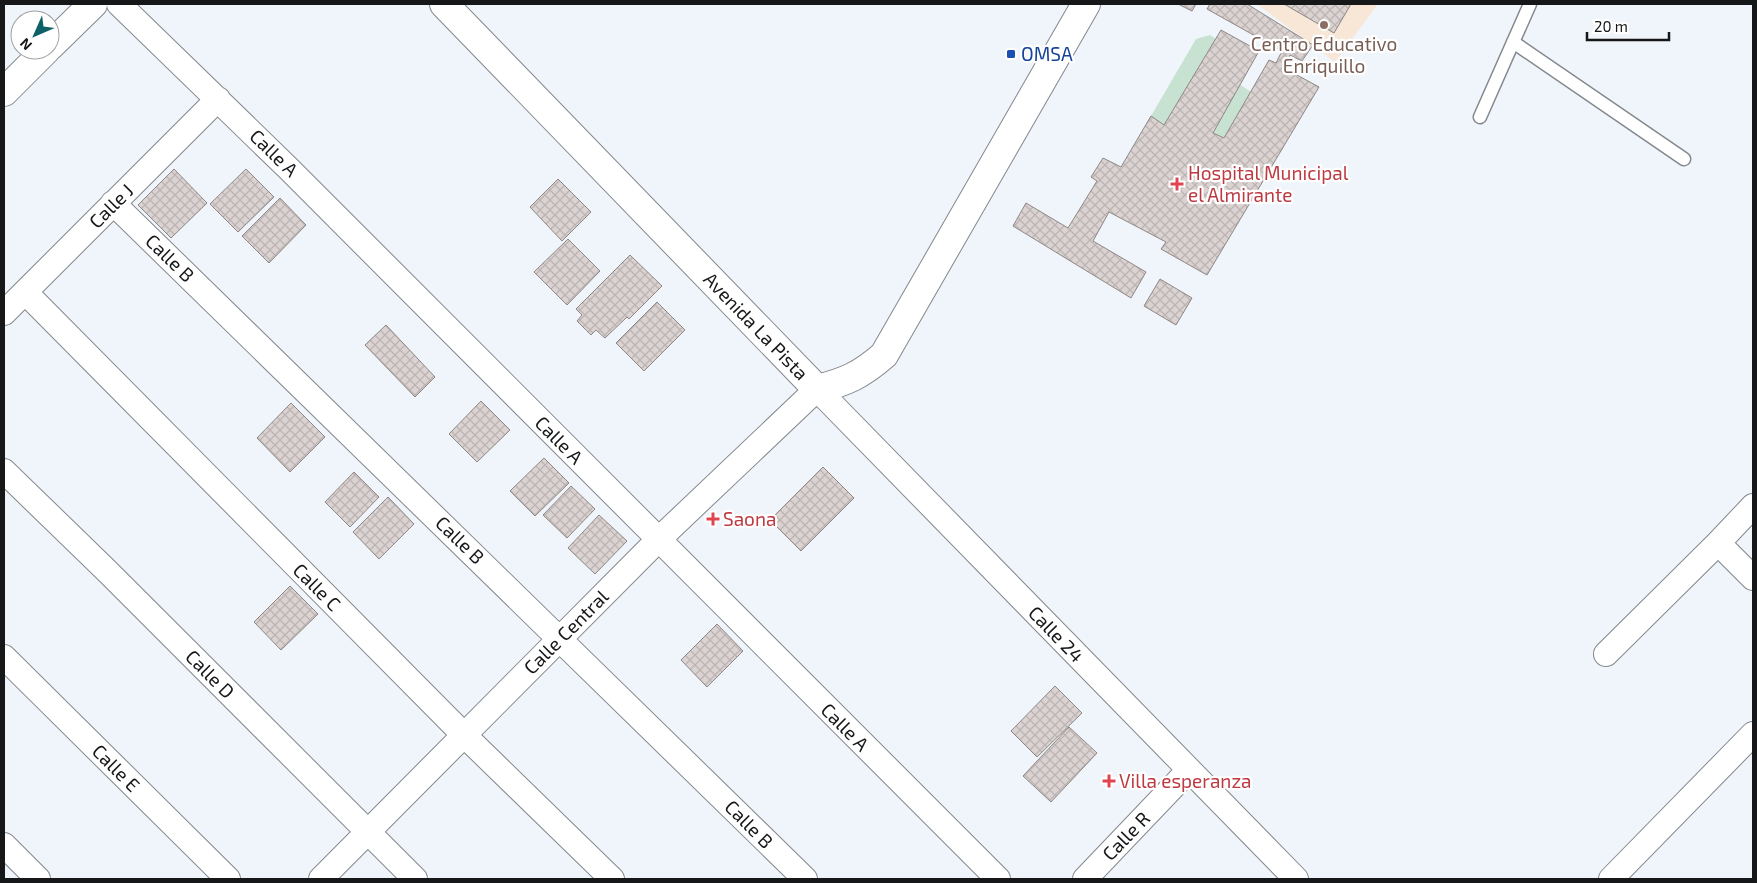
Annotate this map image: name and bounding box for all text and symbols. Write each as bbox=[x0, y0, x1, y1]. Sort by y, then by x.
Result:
north arrow bbox=[10, 10, 60, 60]
scale bar bbox=[1587, 10, 1670, 42]
text: 20 m bbox=[1594, 17, 1628, 35]
marker: Centro Educativo Enriquillo bbox=[1318, 19, 1330, 31]
place label: Centro Educativo Enriquillo bbox=[1251, 32, 1397, 77]
text: N bbox=[16, 35, 35, 54]
place label: OMSA bbox=[1021, 42, 1073, 65]
marker: OMSA bbox=[1005, 48, 1017, 60]
street label: Calle A bbox=[245, 124, 303, 181]
place label: Hospital Municipal el Almirante bbox=[1188, 161, 1349, 206]
marker: Hospital Municipal el Almirante bbox=[1170, 177, 1184, 191]
street label: Calle J bbox=[84, 179, 138, 233]
street label: Calle B bbox=[141, 229, 199, 286]
street label: Avenida La Pista bbox=[699, 267, 813, 384]
street label: Calle A bbox=[531, 411, 588, 469]
place label: Saona bbox=[723, 507, 776, 530]
street label: Calle B bbox=[431, 511, 489, 568]
marker: Saona bbox=[707, 513, 719, 525]
street label: Calle C bbox=[289, 558, 346, 615]
street label: Calle Central bbox=[519, 584, 613, 679]
street label: Calle 24 bbox=[1024, 601, 1089, 667]
street label: Calle D bbox=[181, 644, 240, 703]
street label: Calle A bbox=[817, 698, 874, 756]
street label: Calle E bbox=[88, 739, 145, 796]
place label: Villa esperanza bbox=[1119, 769, 1252, 792]
marker: Villa esperanza bbox=[1103, 775, 1115, 787]
street label: Calle B bbox=[720, 795, 778, 853]
street label: Calle R bbox=[1097, 807, 1154, 865]

